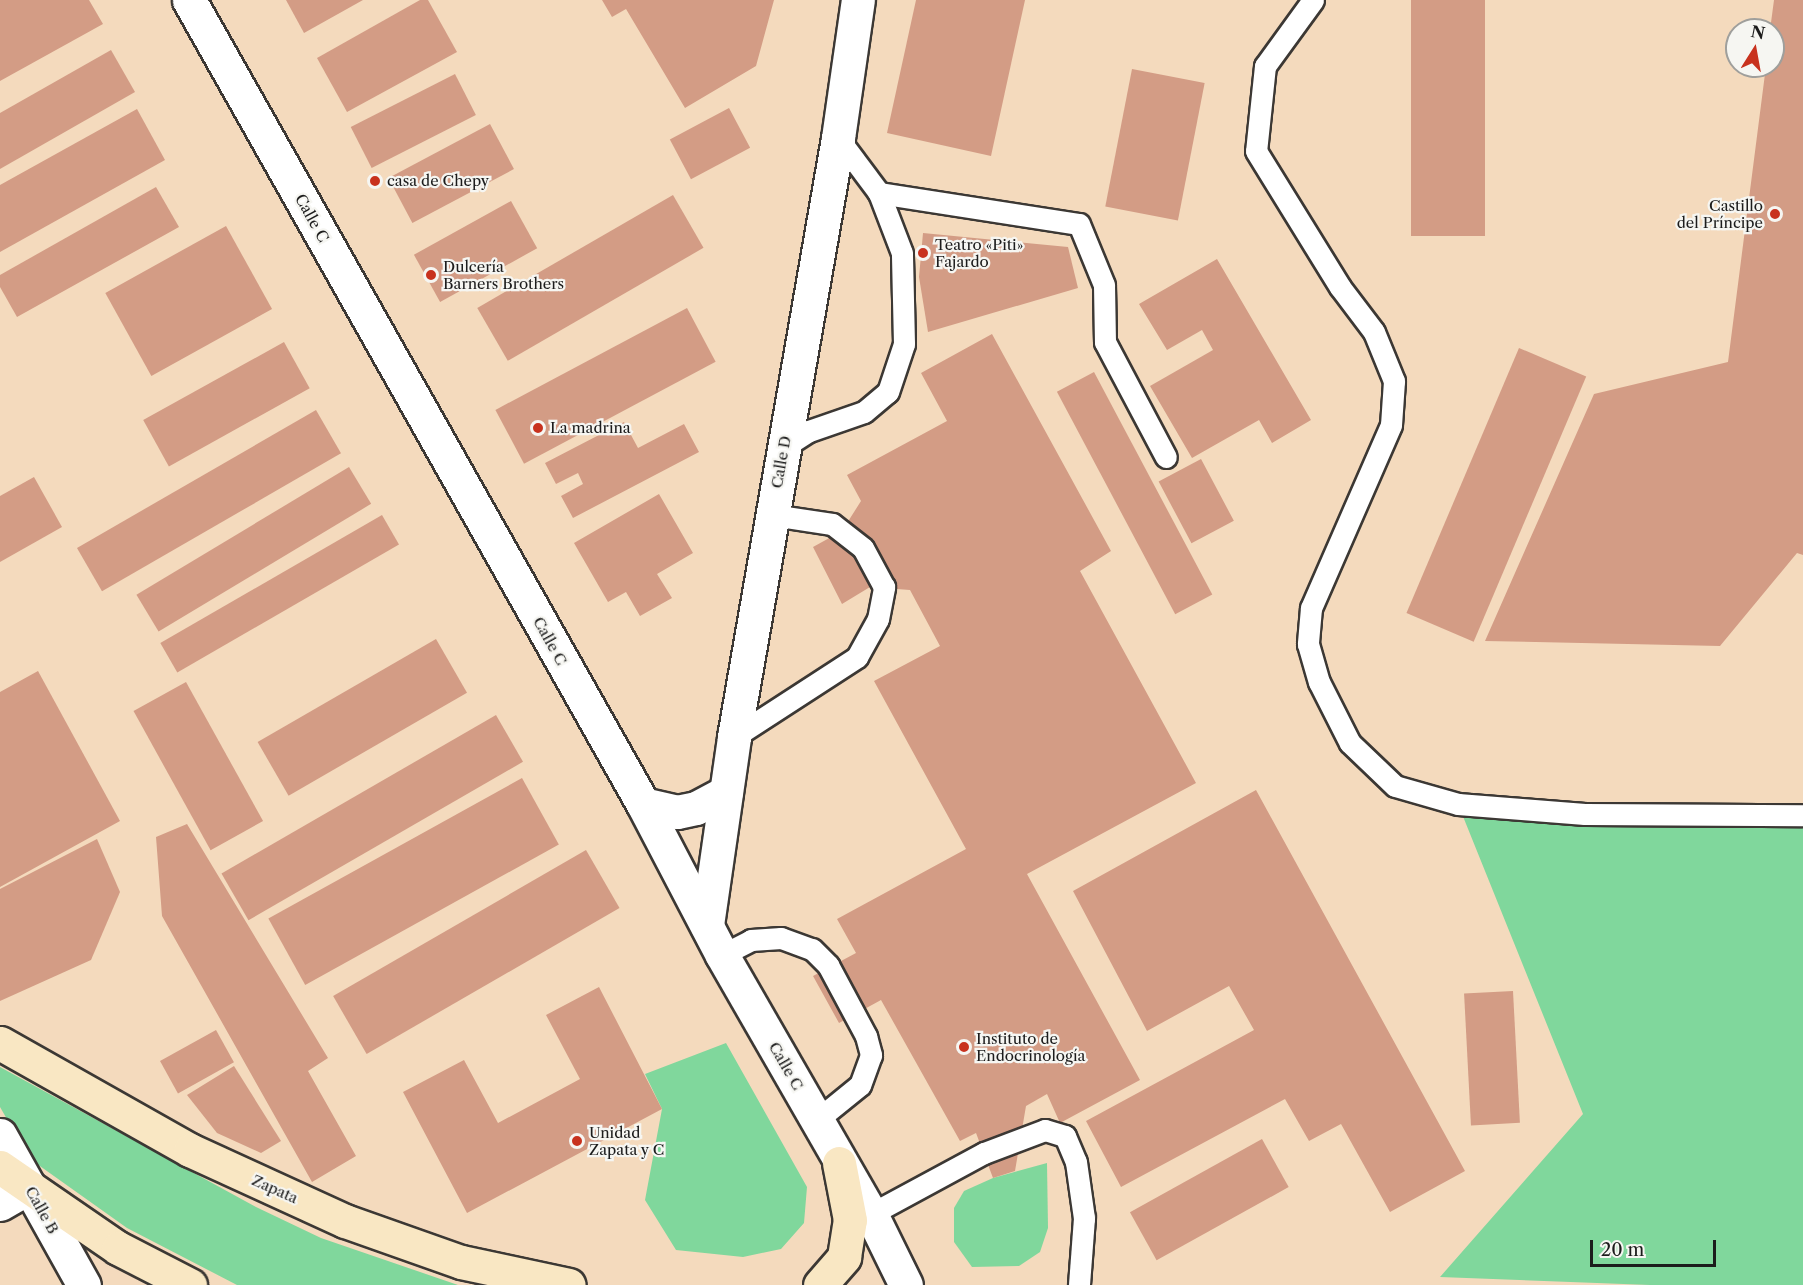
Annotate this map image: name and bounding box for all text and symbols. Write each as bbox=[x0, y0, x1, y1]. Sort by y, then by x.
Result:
north arrow bbox=[1725, 18, 1785, 78]
text: N bbox=[1749, 21, 1767, 43]
place label: casa de Chepy bbox=[387, 172, 489, 190]
marker: casa de Chepy bbox=[368, 174, 382, 188]
street label: Calle C bbox=[291, 191, 333, 245]
place label: Castillo del Príncipe bbox=[1677, 196, 1763, 231]
marker: Castillo del Príncipe bbox=[1768, 207, 1782, 221]
place label: Teatro «Piti» Fajardo bbox=[935, 235, 1023, 270]
marker: Teatro «Piti» Fajardo bbox=[916, 246, 930, 260]
place label: Dulcería Barners Brothers bbox=[443, 257, 564, 292]
marker: Dulcería Barners Brothers bbox=[424, 268, 438, 282]
place label: La madrina bbox=[550, 419, 631, 437]
marker: La madrina bbox=[531, 421, 545, 435]
street label: Calle D bbox=[768, 434, 794, 490]
street label: Calle C bbox=[529, 614, 571, 668]
place label: Instituto de Endocrinología bbox=[976, 1029, 1085, 1064]
street label: Calle C bbox=[765, 1039, 807, 1093]
marker: Instituto de Endocrinología bbox=[957, 1040, 971, 1054]
place label: Unidad Zapata y C bbox=[589, 1123, 665, 1158]
marker: Unidad Zapata y C bbox=[570, 1134, 584, 1148]
street label: Zapata bbox=[249, 1171, 301, 1207]
street label: Calle B bbox=[22, 1183, 62, 1237]
scale bar bbox=[1593, 1228, 1719, 1266]
text: 20 m bbox=[1601, 1239, 1644, 1261]

